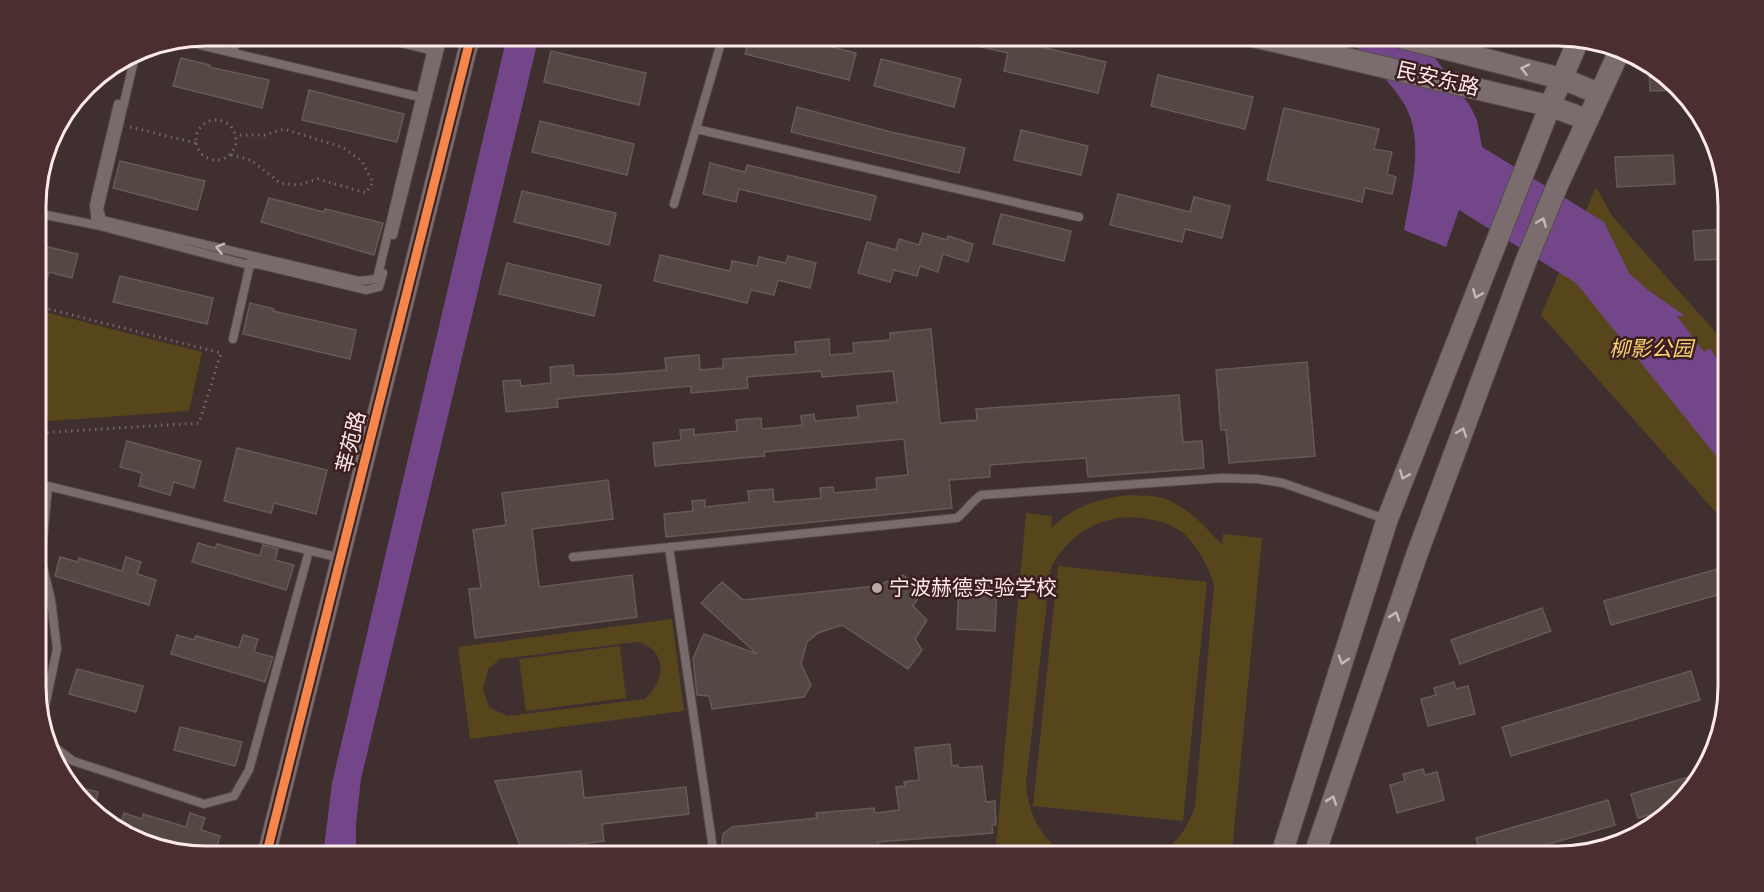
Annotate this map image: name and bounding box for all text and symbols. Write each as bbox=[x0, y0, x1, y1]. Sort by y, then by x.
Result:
street label: 民安东路 bbox=[1394, 54, 1483, 100]
one-way arrow bbox=[1520, 64, 1530, 77]
one-way arrow bbox=[1535, 218, 1547, 229]
one-way arrow bbox=[215, 243, 225, 256]
one-way arrow bbox=[1472, 288, 1484, 299]
park label: 柳影公园 bbox=[1609, 333, 1696, 361]
street label: 莘苑路 bbox=[328, 408, 370, 475]
one-way arrow bbox=[1454, 428, 1467, 438]
one-way arrow bbox=[1399, 469, 1412, 480]
place label: 宁波赫德实验学校 bbox=[889, 572, 1057, 600]
marker: 宁波赫德实验学校 bbox=[870, 581, 884, 595]
one-way arrow bbox=[1388, 611, 1401, 622]
one-way arrow bbox=[1337, 654, 1350, 665]
one-way arrow bbox=[1325, 795, 1337, 806]

